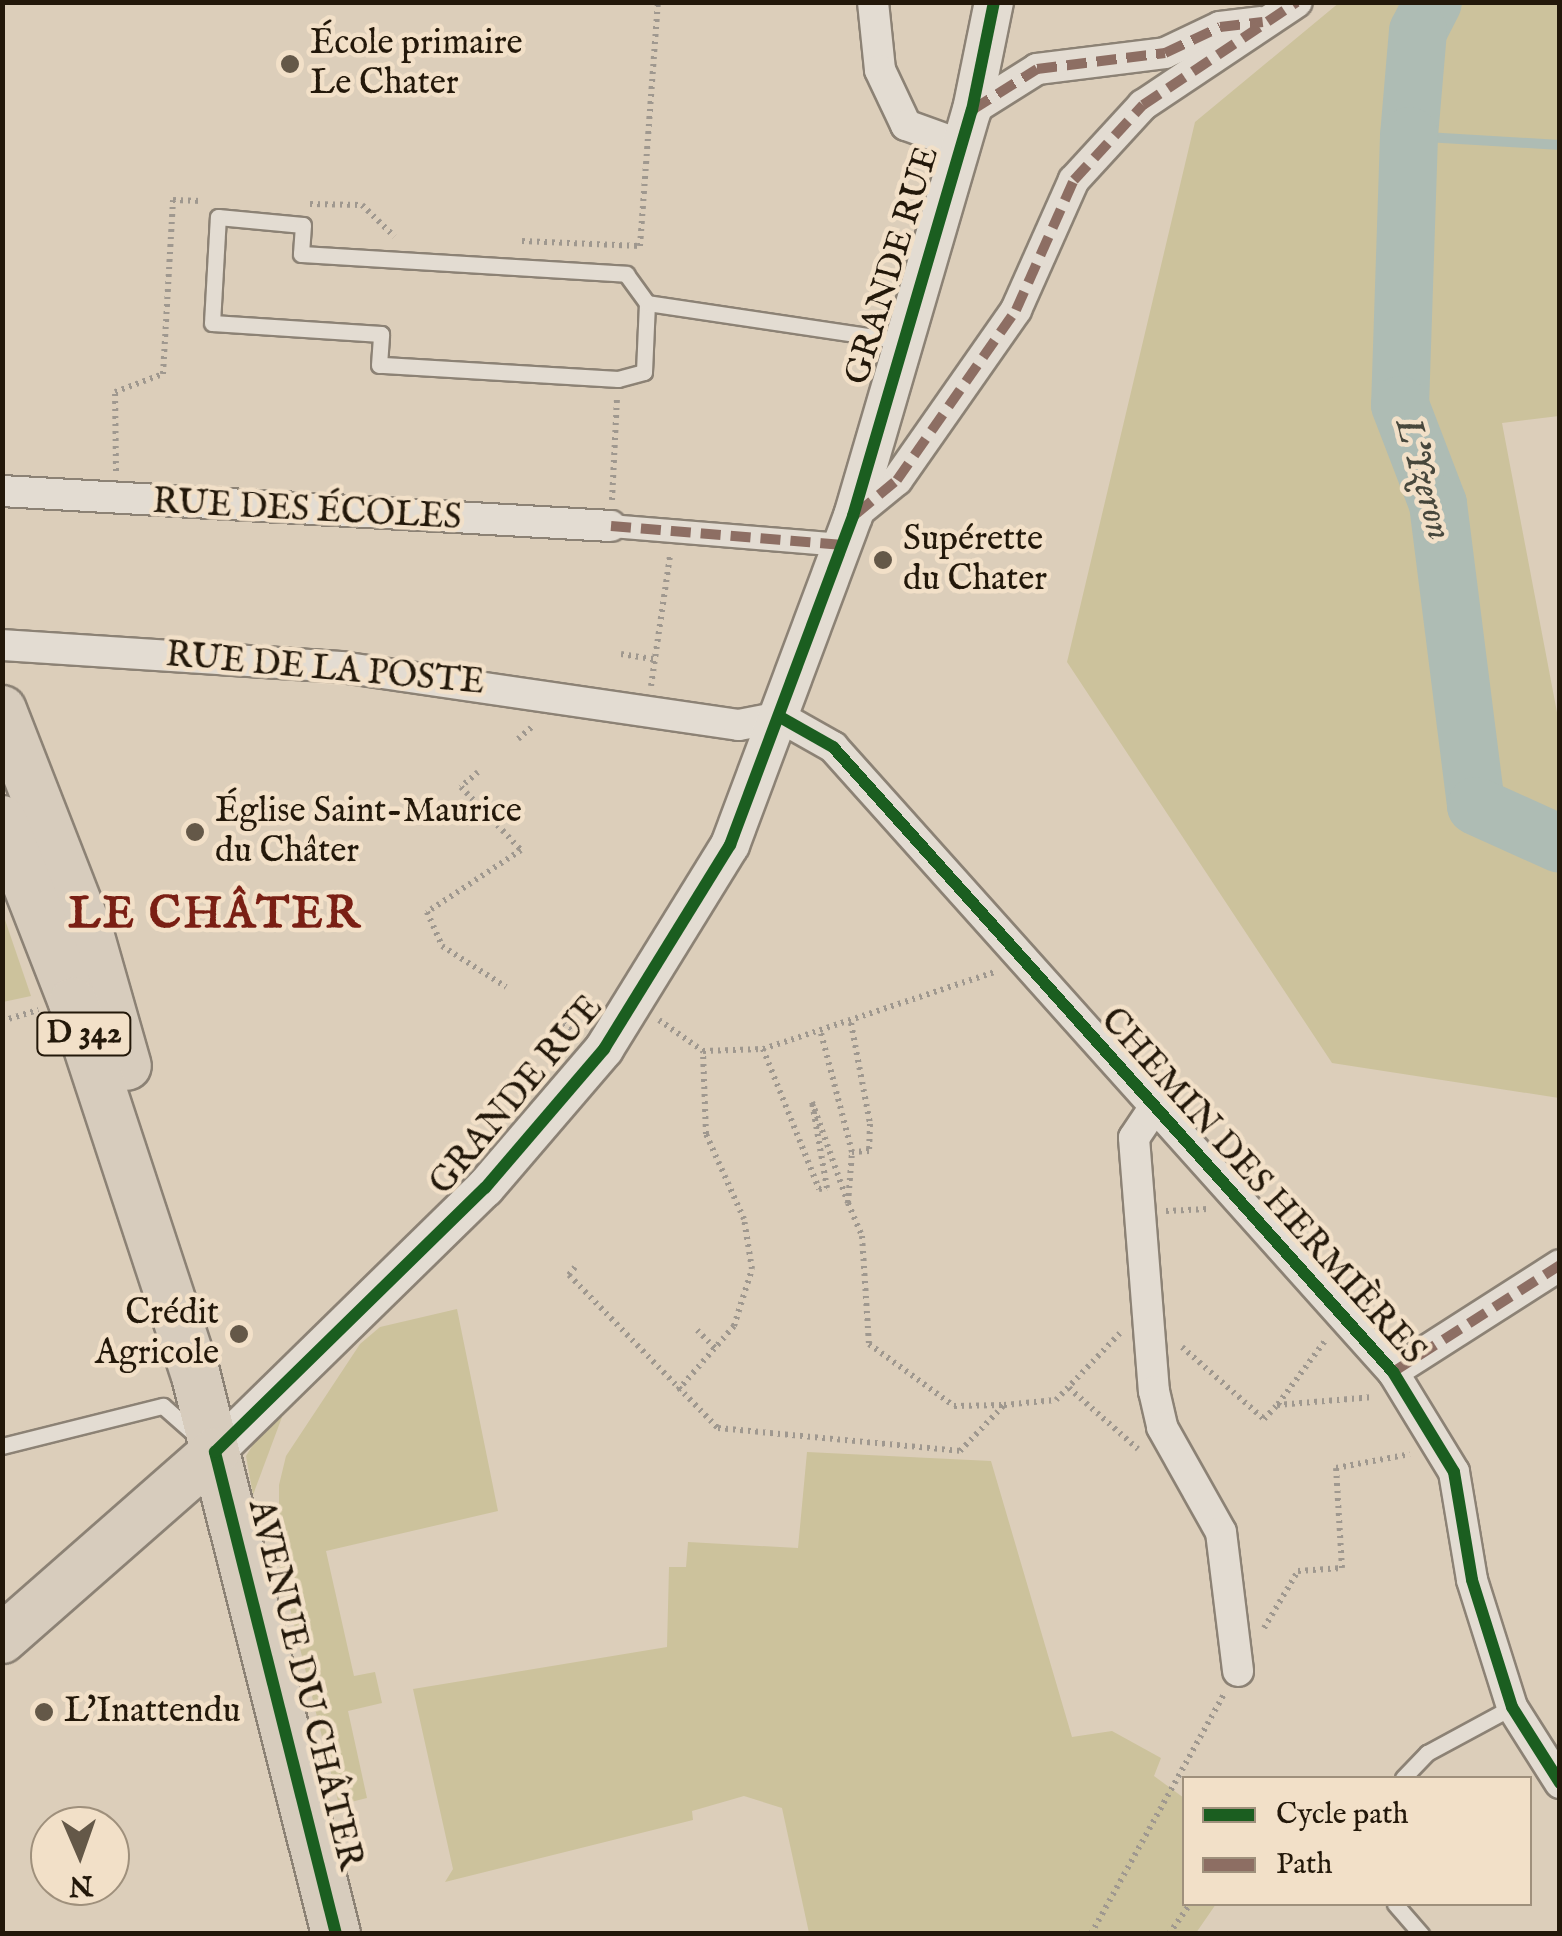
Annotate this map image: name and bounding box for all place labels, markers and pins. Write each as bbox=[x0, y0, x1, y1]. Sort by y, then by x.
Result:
place label: École primaire Le Chater bbox=[310, 23, 523, 105]
marker: École primaire Le Chater bbox=[279, 53, 301, 75]
place label: Supérette du Chater bbox=[903, 519, 1047, 601]
marker: Supérette du Chater bbox=[872, 549, 894, 571]
place label: Église Saint-Maurice du Châter bbox=[215, 791, 522, 873]
marker: Église Saint-Maurice du Châter bbox=[184, 821, 206, 843]
place label: Crédit Agricole bbox=[95, 1293, 219, 1375]
marker: Crédit Agricole bbox=[228, 1323, 250, 1345]
place label: L'Inattendu bbox=[64, 1691, 241, 1733]
marker: L'Inattendu bbox=[33, 1701, 55, 1723]

